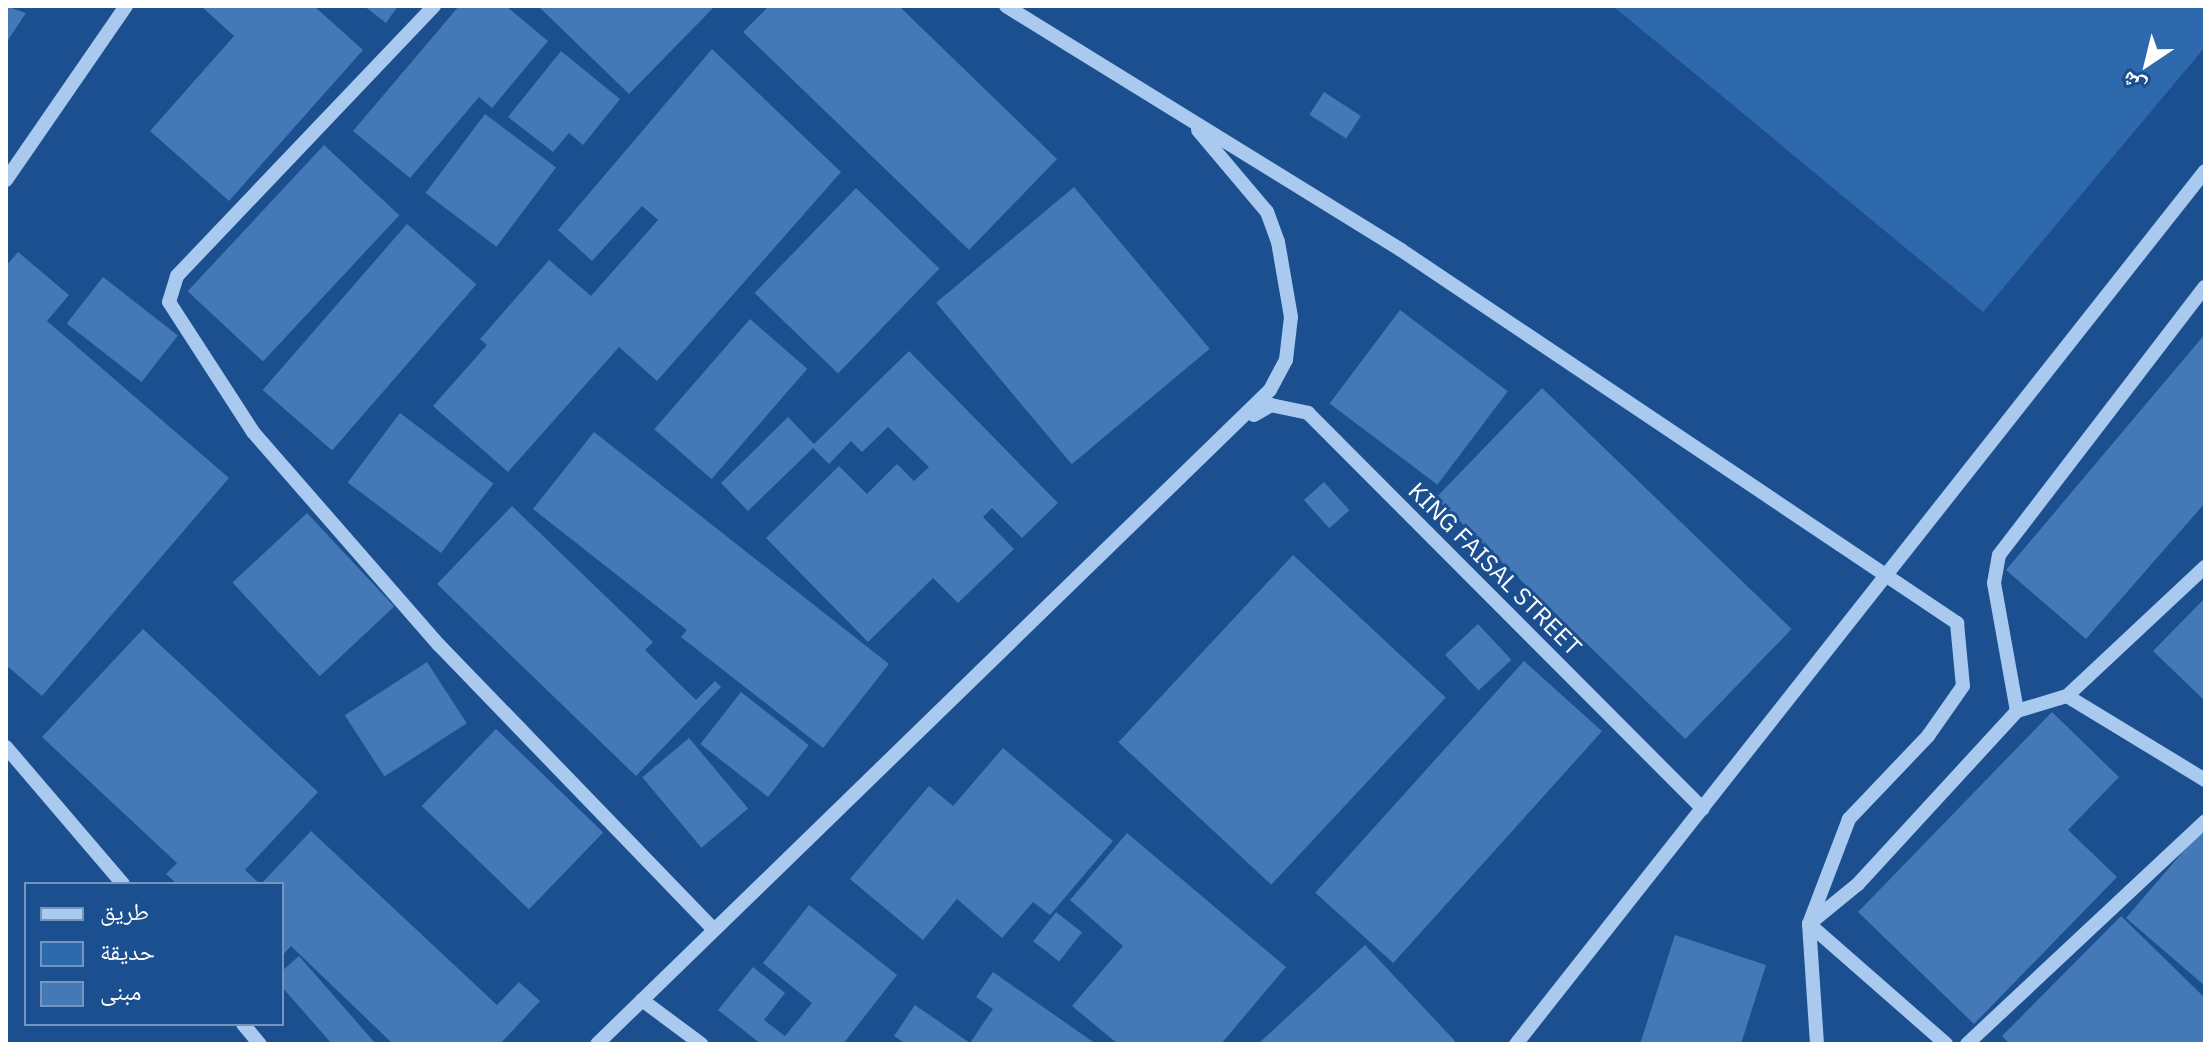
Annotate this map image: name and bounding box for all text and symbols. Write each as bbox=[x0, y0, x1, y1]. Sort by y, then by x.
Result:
north arrow bbox=[2107, 24, 2187, 104]
text: ش bbox=[2115, 65, 2151, 103]
street label: KING FAISAL STREET bbox=[1402, 476, 1588, 662]
legend bbox=[24, 882, 284, 1026]
text: طريق bbox=[100, 895, 149, 927]
text: حديقة bbox=[100, 935, 155, 967]
text: مبنى bbox=[100, 975, 141, 1007]

